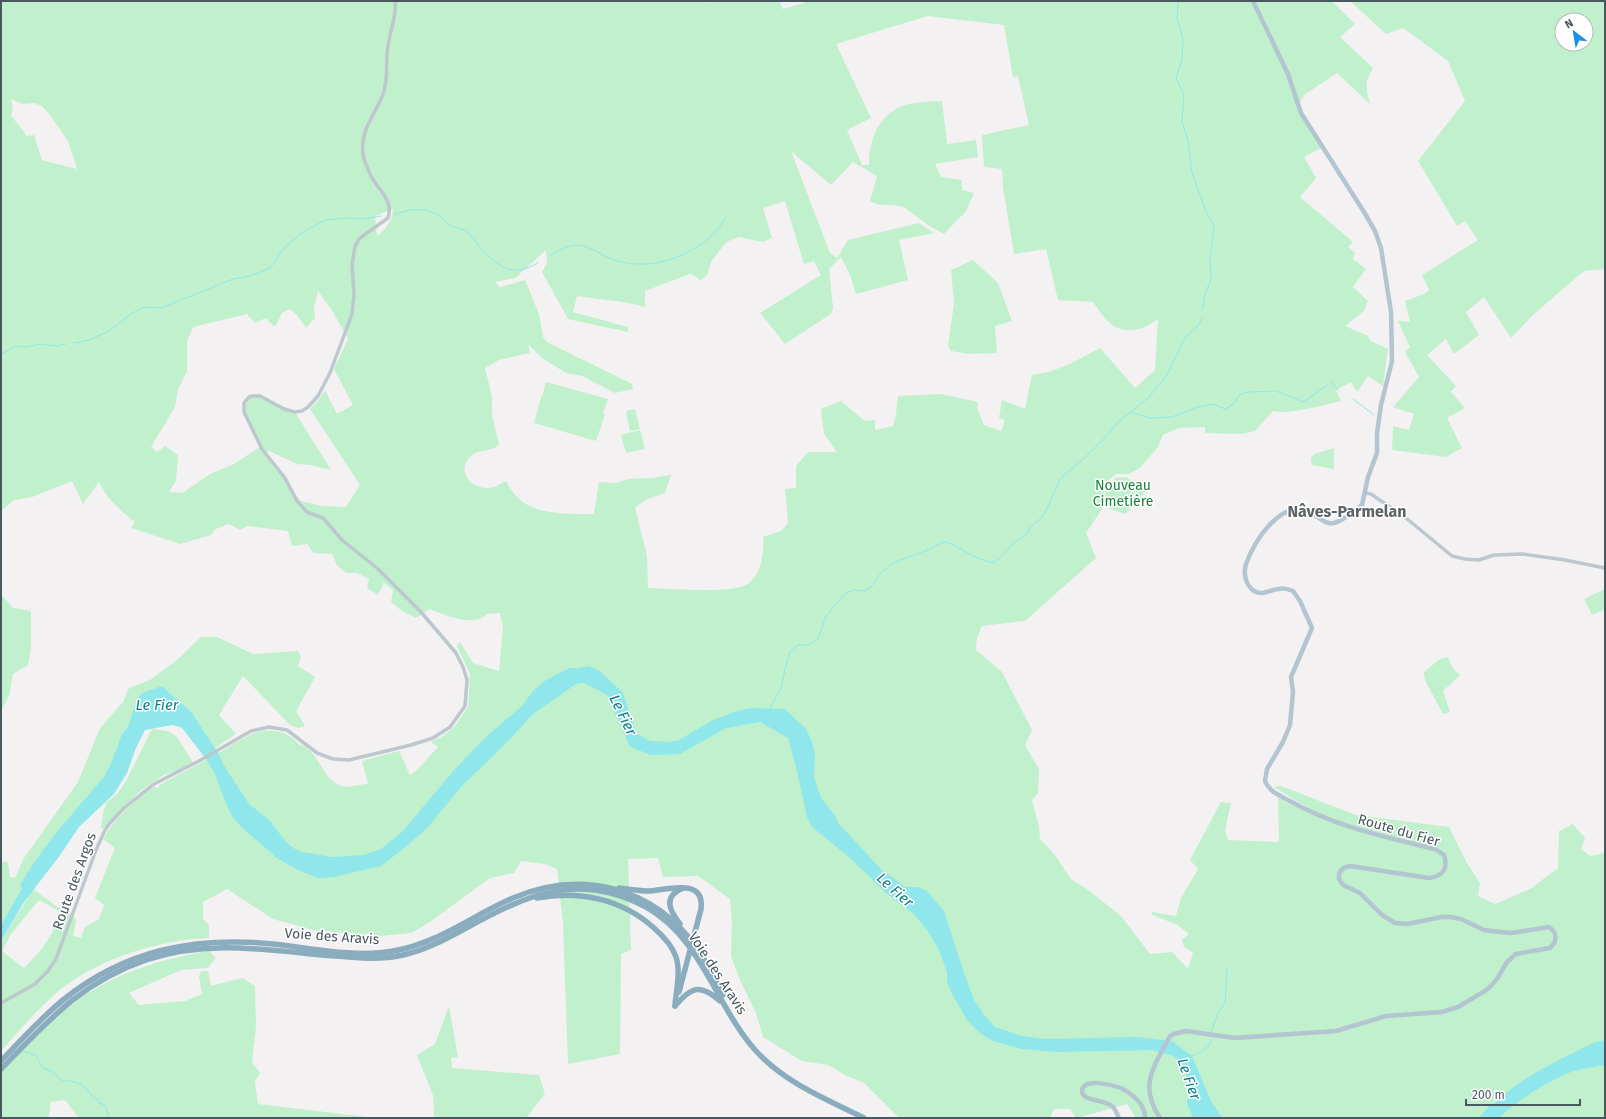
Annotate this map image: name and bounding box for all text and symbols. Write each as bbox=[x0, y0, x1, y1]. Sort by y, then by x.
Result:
north arrow bbox=[1554, 12, 1594, 52]
text: N bbox=[1563, 16, 1576, 31]
park label: Nouveau Cimetière bbox=[1093, 477, 1153, 510]
district label: Nâves-Parmelan bbox=[1287, 502, 1407, 521]
water label: Le Fier bbox=[605, 692, 641, 739]
water label: Le Fier bbox=[135, 696, 180, 714]
street label: Route du Fier bbox=[1356, 811, 1442, 850]
street label: Route des Argos bbox=[49, 830, 100, 932]
water label: Le Fier bbox=[873, 869, 918, 912]
street label: Voie des Aravis bbox=[284, 925, 380, 948]
street label: Voie des Aravis bbox=[685, 929, 751, 1018]
water label: Le Fier bbox=[1173, 1056, 1205, 1103]
scale bar bbox=[1466, 1081, 1580, 1107]
text: 200 m bbox=[1472, 1088, 1505, 1102]

